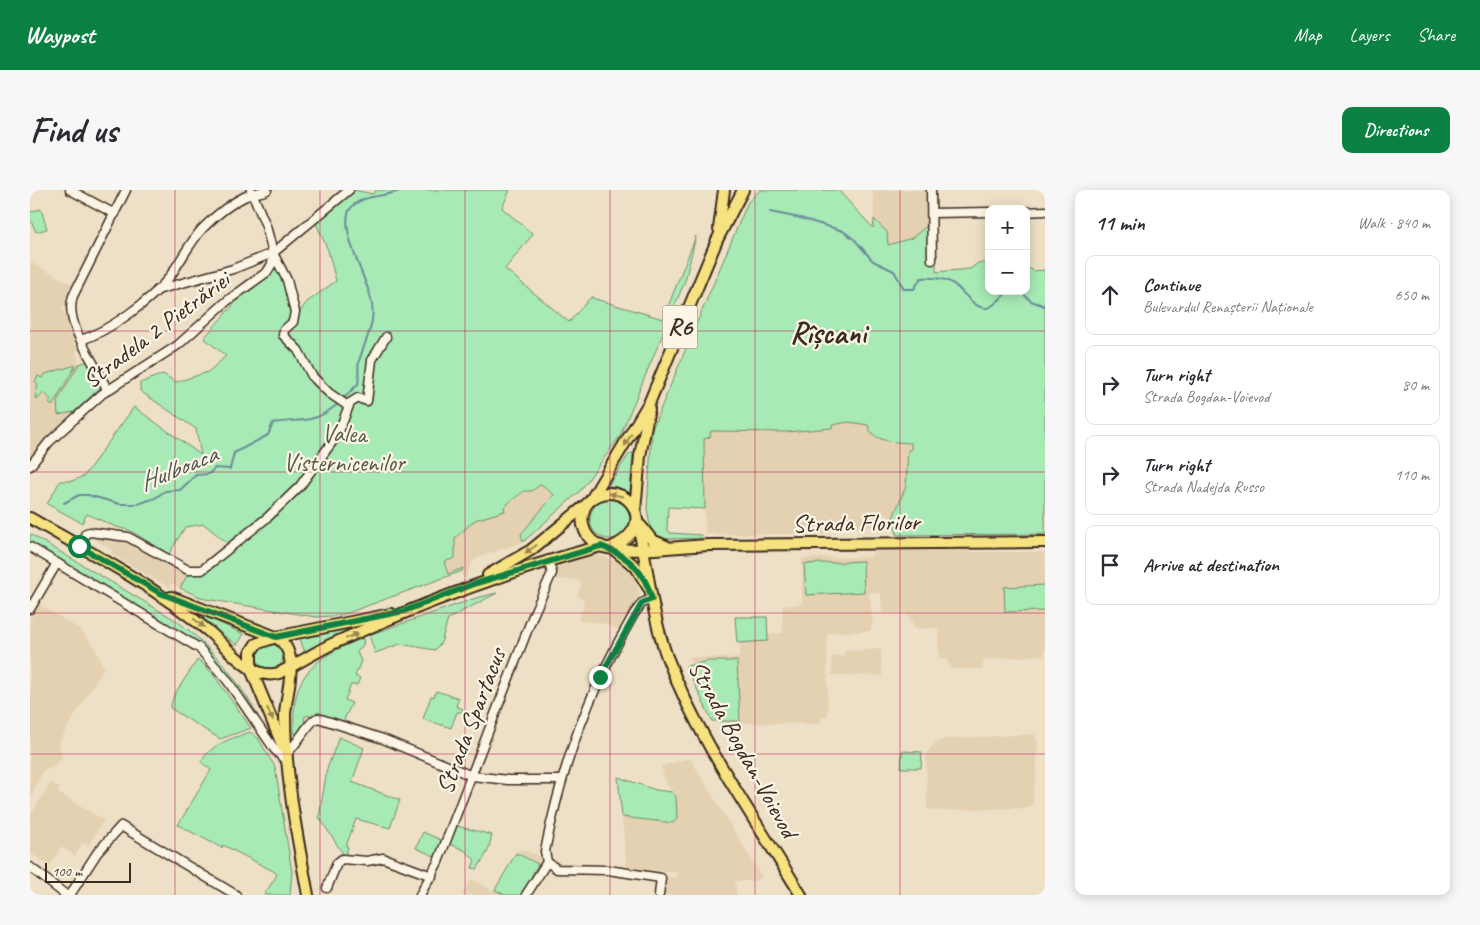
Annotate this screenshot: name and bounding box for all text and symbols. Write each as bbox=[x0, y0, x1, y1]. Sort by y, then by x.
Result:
text: Waypost bbox=[25, 20, 95, 50]
text: Map bbox=[1294, 24, 1322, 46]
text: Layers bbox=[1350, 24, 1389, 46]
text: Share bbox=[1417, 24, 1455, 46]
button: Directions bbox=[1342, 107, 1450, 153]
text: Find us bbox=[30, 108, 117, 153]
map controls bbox=[985, 205, 1030, 295]
button: + bbox=[985, 205, 1030, 250]
text: 11 min bbox=[1095, 210, 1145, 236]
text: Walk · 840 m bbox=[1358, 213, 1430, 233]
button: − bbox=[985, 250, 1030, 295]
street label: Stradela 2 Pietrăriei bbox=[76, 262, 239, 396]
text: Continue bbox=[1143, 273, 1200, 297]
icon: ahead bbox=[1096, 281, 1124, 309]
text: 650 m bbox=[1395, 285, 1429, 305]
text: Bulevardul Renașterii Naționale bbox=[1143, 297, 1313, 317]
road number: R6 bbox=[662, 305, 698, 348]
district label: Rîșcani bbox=[790, 314, 870, 352]
text: Turn right bbox=[1143, 363, 1210, 387]
icon: right bbox=[1096, 371, 1124, 399]
text: 80 m bbox=[1402, 375, 1429, 395]
text: Strada Bogdan-Voievod bbox=[1143, 387, 1270, 407]
park label: Valea Visternicenilor bbox=[283, 418, 407, 479]
one-way arrow bbox=[624, 433, 632, 448]
water label: Hulboaca bbox=[134, 437, 224, 498]
text: Turn right bbox=[1143, 453, 1210, 477]
icon: right bbox=[1096, 461, 1124, 489]
text: 110 m bbox=[1395, 465, 1429, 485]
text: Strada Nadejda Russo bbox=[1143, 477, 1264, 497]
one-way arrow bbox=[608, 491, 623, 499]
street label: Strada Florilor bbox=[792, 506, 923, 540]
route start bbox=[68, 535, 91, 558]
one-way arrow bbox=[524, 544, 538, 554]
icon: arrive bbox=[1096, 551, 1124, 579]
text: Arrive at destination bbox=[1143, 553, 1279, 577]
one-way arrow bbox=[192, 618, 205, 629]
one-way arrow bbox=[344, 632, 359, 640]
street label: Strada Spartacus bbox=[429, 641, 514, 798]
street label: Strada Bogdan-Voievod bbox=[681, 655, 807, 847]
route end bbox=[589, 666, 612, 689]
one-way arrow bbox=[266, 706, 275, 721]
scale bar bbox=[45, 860, 131, 883]
text: 100 m bbox=[52, 863, 82, 880]

